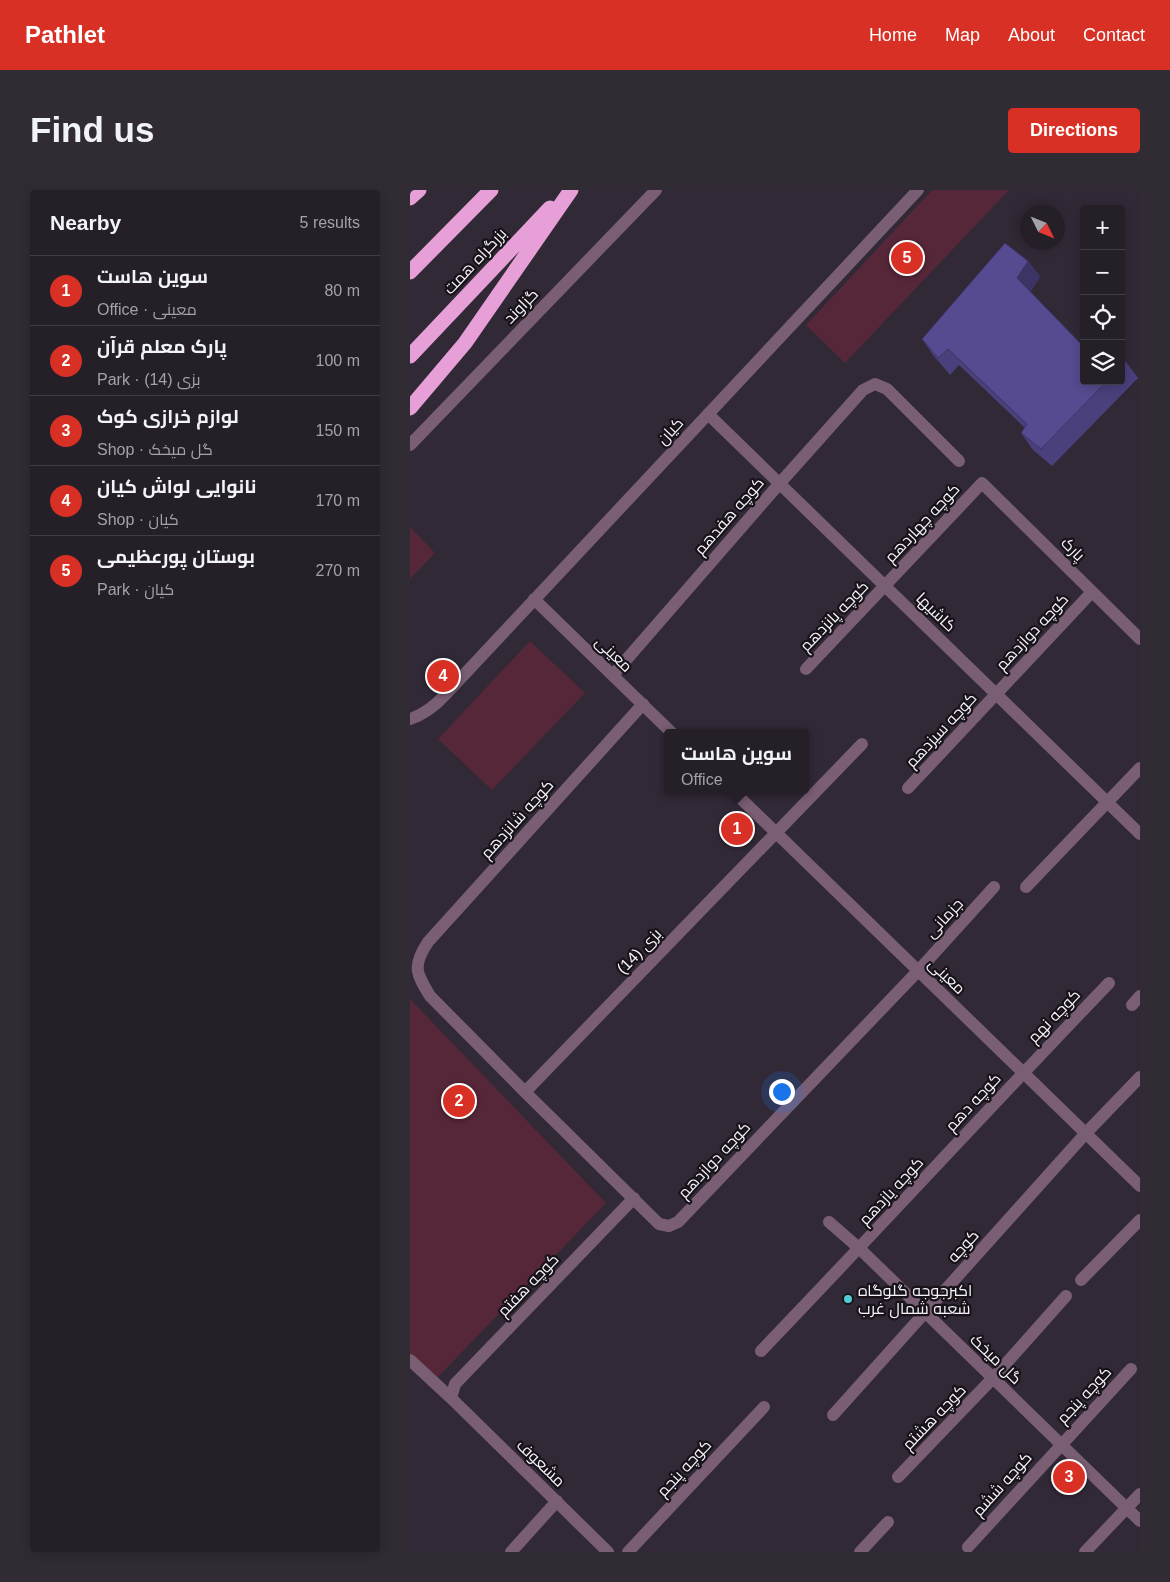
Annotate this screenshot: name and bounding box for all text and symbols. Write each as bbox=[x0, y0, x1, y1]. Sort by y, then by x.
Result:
text: Pathlet bbox=[25, 21, 105, 48]
text: Home bbox=[869, 25, 917, 45]
text: Map bbox=[945, 25, 980, 45]
text: About bbox=[1008, 25, 1055, 45]
text: Contact bbox=[1083, 25, 1145, 45]
button: Directions bbox=[1008, 108, 1140, 153]
text: Find us bbox=[30, 110, 154, 149]
north arrow bbox=[1020, 205, 1065, 250]
map controls bbox=[1080, 205, 1125, 385]
button: + bbox=[1080, 205, 1125, 250]
text: Nearby bbox=[50, 211, 121, 234]
text: 5 results bbox=[300, 214, 360, 231]
street label: بزرگراه همت bbox=[440, 225, 510, 298]
pin: 5 bbox=[891, 239, 923, 277]
button: − bbox=[1080, 250, 1125, 295]
text: سوین هاست bbox=[97, 266, 208, 287]
text: 1 bbox=[62, 282, 70, 299]
text: 80 m bbox=[324, 282, 360, 299]
street label: گزاوند bbox=[500, 285, 542, 328]
button: locate bbox=[1080, 295, 1125, 340]
text: Office · معینی bbox=[97, 301, 197, 318]
text: پارک معلم قرآن bbox=[97, 336, 227, 357]
button: layers bbox=[1080, 340, 1125, 385]
text: 2 bbox=[62, 352, 70, 369]
text: 100 m bbox=[316, 352, 360, 369]
text: Park · بزی (14) bbox=[97, 371, 200, 388]
text: لوازم خرازی کوک bbox=[97, 406, 239, 427]
street label: کیان bbox=[654, 414, 688, 449]
text: 3 bbox=[62, 422, 70, 439]
text: 150 m bbox=[316, 422, 360, 439]
text: Shop · گل میخک bbox=[97, 441, 213, 458]
street label: کوچه هفدهم bbox=[691, 474, 769, 560]
text: نانوایی لواش کیان bbox=[97, 476, 256, 497]
street label: کوچه چهاردهم bbox=[881, 480, 965, 568]
text: 4 bbox=[62, 492, 70, 509]
text: 170 m bbox=[316, 492, 360, 509]
text: Shop · کیان bbox=[97, 511, 179, 528]
street label: پارک bbox=[1056, 534, 1089, 567]
text: بوستان پورعظیمی bbox=[97, 546, 255, 567]
text: 5 bbox=[62, 562, 70, 579]
text: 270 m bbox=[316, 562, 360, 579]
street label: کوچه پانزدهم bbox=[796, 577, 874, 657]
text: Park · کیان bbox=[97, 581, 174, 598]
street label: کاشیها bbox=[911, 589, 959, 636]
street label: کوچه دوازدهم bbox=[992, 590, 1074, 676]
street label: معینی bbox=[591, 633, 636, 677]
pin: 4 bbox=[427, 657, 459, 695]
street label: کوچه سیزدهم bbox=[902, 689, 982, 773]
popup bbox=[664, 729, 809, 794]
text: سوین هاست bbox=[681, 743, 792, 764]
text: Office bbox=[681, 771, 723, 788]
street label: کوچه شانزدهم bbox=[477, 776, 559, 864]
pin: 1 bbox=[721, 810, 753, 848]
street label: جزمانی bbox=[922, 895, 968, 942]
street label: بزی (14) bbox=[613, 925, 666, 979]
street label: معینی bbox=[924, 955, 969, 999]
street label: کوچه نهم bbox=[1025, 986, 1086, 1048]
street label: کوچه دهم bbox=[942, 1070, 1006, 1136]
your location bbox=[769, 1079, 795, 1105]
pin: 2 bbox=[443, 1082, 475, 1120]
street label: کوچه دوازدهم bbox=[674, 1118, 756, 1204]
street label: کوچه یازدهم bbox=[855, 1154, 929, 1230]
street label: کوچه bbox=[944, 1226, 984, 1268]
street label: کوچه هفتم bbox=[494, 1250, 564, 1322]
place label: اکبرجوجه گلوگاه شعبه شمال غرب bbox=[858, 1282, 972, 1319]
marker: اکبرجوجه گلوگاه شعبه شمال غرب bbox=[842, 1293, 854, 1305]
street label: گل میخک bbox=[966, 1331, 1025, 1389]
street label: کوچه پنجم bbox=[1054, 1363, 1117, 1429]
street label: کوچه هشتم bbox=[899, 1381, 971, 1455]
street label: مشعوف bbox=[513, 1436, 568, 1491]
street label: کوچه پنجم bbox=[654, 1436, 717, 1502]
street label: کوچه ششم bbox=[969, 1449, 1037, 1521]
pin: 3 bbox=[1053, 1458, 1085, 1496]

